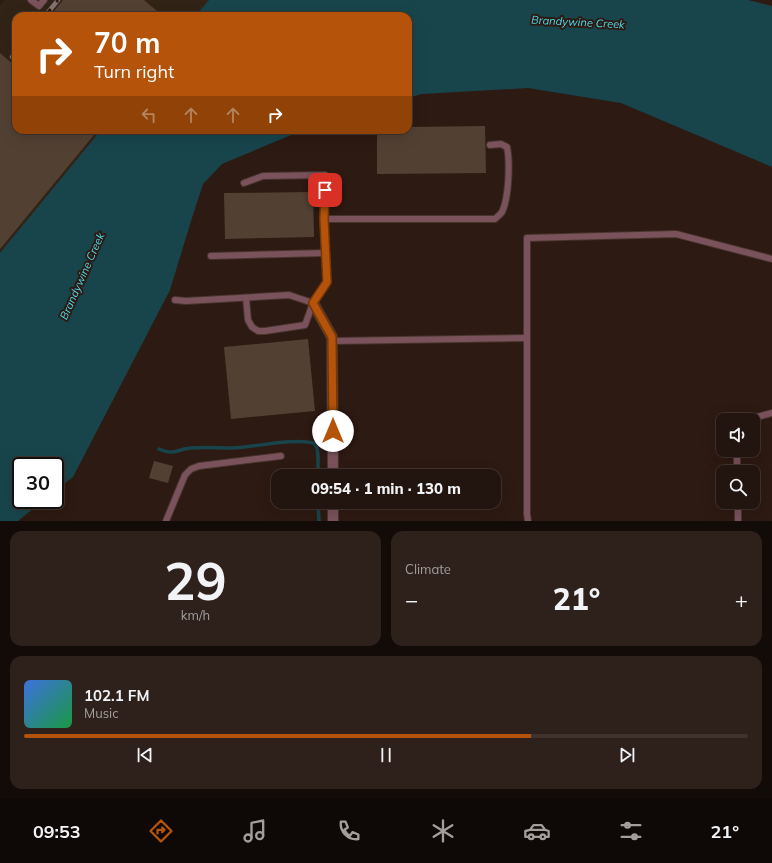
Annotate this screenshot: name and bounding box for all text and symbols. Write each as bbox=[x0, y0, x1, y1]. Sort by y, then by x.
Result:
water label: Brandywine Creek bbox=[531, 13, 625, 31]
text: 70 m bbox=[94, 25, 160, 60]
icon: right bbox=[28, 28, 80, 80]
text: Turn right bbox=[94, 60, 174, 83]
icon: left bbox=[138, 104, 160, 126]
icon: ahead bbox=[180, 104, 202, 126]
icon: ahead bbox=[222, 104, 244, 126]
icon: right bbox=[264, 104, 286, 126]
pin bbox=[308, 173, 342, 207]
icon: arrive bbox=[314, 179, 336, 201]
water label: Brandywine Creek bbox=[57, 230, 108, 322]
position arrow bbox=[312, 410, 354, 452]
map controls bbox=[716, 413, 760, 509]
button: sound bbox=[716, 413, 760, 457]
speed limit sign: 30 bbox=[12, 457, 64, 509]
button: search bbox=[716, 465, 760, 509]
text: 09:54 · 1 min · 130 m bbox=[311, 479, 461, 498]
text: 29 bbox=[164, 548, 227, 613]
text: Climate bbox=[405, 561, 451, 577]
text: 21° bbox=[553, 580, 600, 618]
text: − bbox=[405, 586, 418, 614]
text: + bbox=[735, 586, 748, 614]
text: km/h bbox=[181, 607, 210, 623]
text: 102.1 FM bbox=[84, 686, 149, 705]
text: Music bbox=[84, 705, 119, 721]
icon: previous bbox=[134, 744, 156, 766]
icon: pause bbox=[375, 744, 397, 766]
icon: next bbox=[616, 744, 638, 766]
icon: directions bbox=[147, 817, 175, 845]
icon: music bbox=[241, 817, 269, 845]
icon: phone bbox=[335, 817, 363, 845]
icon: climate bbox=[429, 817, 457, 845]
icon: car bbox=[523, 817, 551, 845]
icon: filters bbox=[617, 817, 645, 845]
text: 09:53 bbox=[33, 820, 81, 843]
text: 21° bbox=[711, 820, 739, 843]

